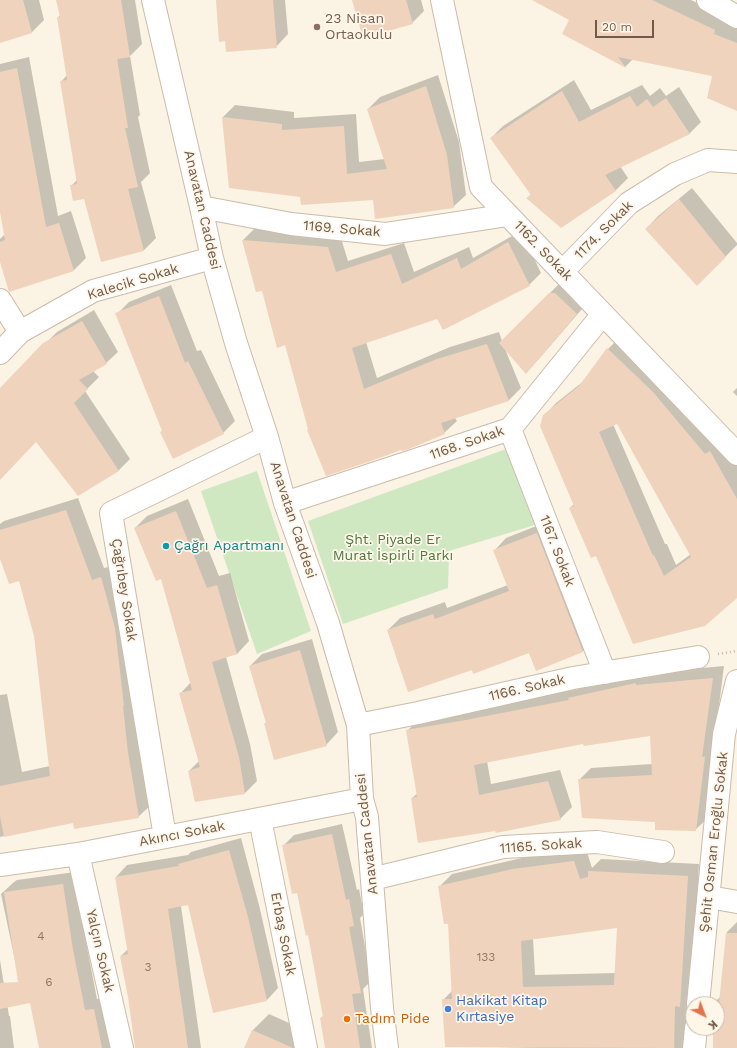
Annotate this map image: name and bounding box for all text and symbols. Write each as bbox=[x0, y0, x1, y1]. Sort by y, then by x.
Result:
place label: 23 Nisan Ortaokulu bbox=[325, 11, 392, 44]
scale bar bbox=[597, 12, 656, 38]
text: 20 m bbox=[602, 20, 632, 34]
marker: 23 Nisan Ortaokulu bbox=[312, 22, 322, 32]
street label: Anavatan Caddesi bbox=[180, 149, 224, 271]
street label: 1174. Sokak bbox=[571, 197, 637, 263]
street label: 1169. Sokak bbox=[303, 217, 381, 241]
street label: 1162. Sokak bbox=[510, 217, 576, 285]
street label: Kalecik Sokak bbox=[85, 260, 181, 304]
street label: 1168. Sokak bbox=[428, 422, 506, 464]
street label: Anavatan Caddesi bbox=[266, 459, 320, 581]
street label: 1167. Sokak bbox=[536, 513, 578, 589]
park label: Şht. Piyade Er Murat İspirli Parkı bbox=[333, 532, 453, 564]
street label: Çağrıbey Sokak bbox=[108, 537, 140, 643]
place label: Çağrı Apartmanı bbox=[174, 538, 284, 554]
marker: Çağrı Apartmanı bbox=[161, 541, 171, 551]
street label: 1166. Sokak bbox=[487, 671, 567, 705]
street label: Şehit Osman Eroğlu Sokak bbox=[696, 751, 732, 933]
street label: Anavatan Caddesi bbox=[352, 773, 382, 895]
street label: Akıncı Sokak bbox=[138, 817, 226, 851]
street label: 11165. Sokak bbox=[499, 835, 583, 857]
street label: Erbaş Sokak bbox=[267, 891, 299, 977]
street label: Yalçın Sokak bbox=[82, 908, 118, 994]
house number: 4 bbox=[37, 929, 45, 943]
house number: 133 bbox=[477, 950, 495, 964]
house number: 3 bbox=[145, 960, 151, 974]
house number: 6 bbox=[45, 975, 53, 989]
place label: Hakikat Kitap Kırtasiye bbox=[456, 993, 547, 1026]
north arrow bbox=[685, 996, 725, 1036]
marker: Hakikat Kitap Kırtasiye bbox=[443, 1004, 453, 1014]
place label: Tadım Pide bbox=[355, 1011, 430, 1027]
marker: Tadım Pide bbox=[342, 1014, 352, 1024]
text: K bbox=[706, 1017, 720, 1032]

